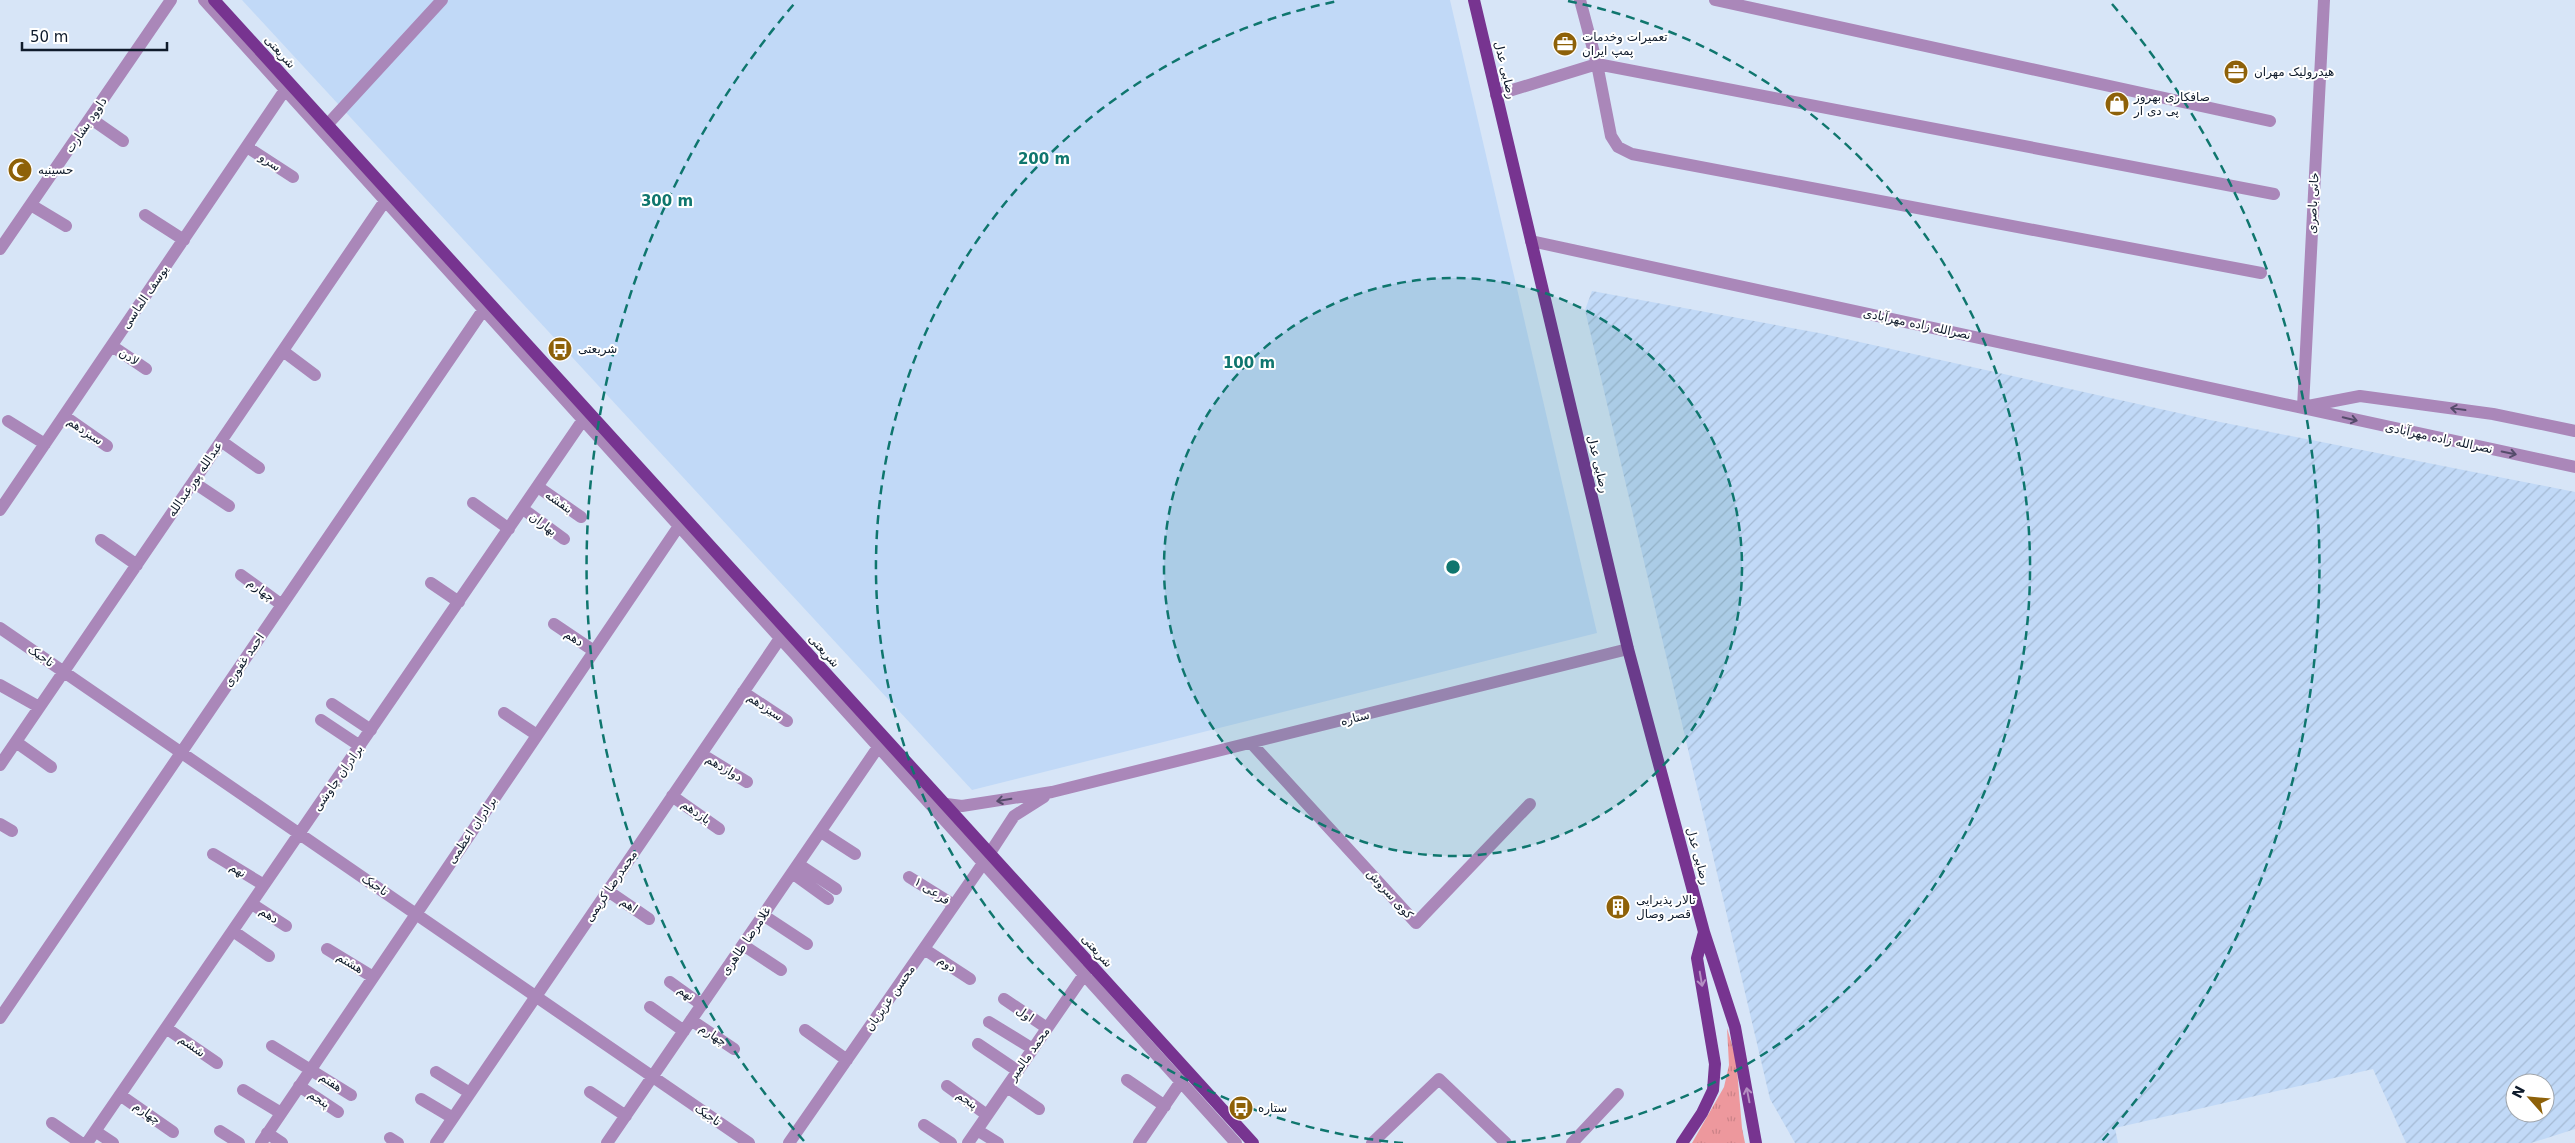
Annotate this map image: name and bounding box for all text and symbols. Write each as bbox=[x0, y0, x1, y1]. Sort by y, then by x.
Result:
scale bar bbox=[22, 20, 168, 52]
text: 50 m bbox=[30, 28, 68, 46]
place label: تعمیرات وخدمات پمپ ایران bbox=[1582, 30, 1668, 59]
office icon: تعمیرات وخدمات پمپ ایران bbox=[1552, 31, 1578, 57]
street label: شریعتی bbox=[261, 33, 298, 72]
street label: رضایی عدل bbox=[1491, 40, 1518, 101]
office icon: هیدرولیک مهران bbox=[2223, 59, 2249, 85]
place label: هیدرولیک مهران bbox=[2254, 65, 2334, 80]
place label: صافکاری بهروز پی دی ار bbox=[2133, 90, 2210, 119]
shop icon: صافکاری بهروز پی دی ار bbox=[2104, 91, 2130, 117]
street label: داوود بشارت bbox=[62, 94, 111, 156]
street label: سرو bbox=[255, 149, 283, 175]
text: 200 m bbox=[1018, 150, 1070, 168]
mosque icon: حسینیه bbox=[7, 157, 33, 183]
place label: حسینیه bbox=[38, 163, 73, 177]
street label: خانی باصری bbox=[2304, 172, 2323, 234]
text: 300 m bbox=[641, 192, 693, 210]
street label: یوسف الماسی bbox=[119, 263, 172, 332]
street label: نصرالله زاده مهرآبادی bbox=[1862, 305, 1972, 343]
bus stop icon: شریعتی bbox=[547, 336, 573, 362]
place label: شریعتی bbox=[578, 342, 617, 357]
street label: لادن bbox=[116, 345, 142, 369]
text: 100 m bbox=[1223, 354, 1275, 372]
one-way arrow bbox=[2451, 404, 2467, 414]
street label: سیزدهم bbox=[64, 414, 105, 449]
one-way arrow bbox=[2342, 415, 2358, 424]
street label: نصرالله زاده مهرآبادی bbox=[2384, 419, 2494, 457]
street label: رضایی عدل bbox=[1584, 434, 1611, 495]
street label: عبدالله پورعبدالله bbox=[165, 439, 226, 520]
one-way arrow bbox=[2501, 449, 2517, 458]
street label: بنفشه bbox=[543, 488, 575, 516]
street label: بهاران bbox=[526, 509, 559, 539]
centre of rings bbox=[1444, 558, 1462, 576]
street label: چهارم bbox=[244, 576, 277, 605]
street label: دهم bbox=[562, 627, 586, 649]
street label: احمد غفوری bbox=[221, 631, 268, 690]
street label: شریعتی bbox=[805, 632, 842, 671]
street label: تاجیک bbox=[25, 642, 57, 670]
street label: سیزدهم bbox=[744, 690, 785, 725]
street label: ستاره bbox=[1339, 708, 1371, 729]
street label: برادران چاوشی bbox=[310, 742, 367, 814]
street label: دوازدهم bbox=[703, 752, 745, 785]
street label: برادران اعظمی bbox=[444, 794, 500, 867]
one-way arrow bbox=[996, 796, 1012, 806]
street label: یازدهم bbox=[678, 797, 713, 828]
street label: رضایی عدل bbox=[1683, 826, 1712, 887]
street label: محمدرضا کریمی bbox=[582, 847, 641, 925]
street label: نهم bbox=[227, 860, 249, 880]
street label: کوی سروش bbox=[1363, 866, 1416, 923]
street label: تاجیک bbox=[359, 871, 391, 899]
street label: فرعی ۱ bbox=[911, 874, 953, 909]
place label: تالار پذیرایی قصر وصال bbox=[1636, 893, 1696, 922]
street label: اهم bbox=[618, 894, 640, 916]
building icon: تالار پذیرایی قصر وصال bbox=[1605, 894, 1631, 920]
street label: دهم bbox=[257, 904, 281, 926]
street label: غلامرضا طاهری bbox=[718, 904, 775, 979]
street label: شریعتی bbox=[1078, 932, 1115, 971]
street label: هشتم bbox=[334, 950, 366, 976]
street label: دوم bbox=[935, 953, 959, 976]
street label: محسن عزیزیان bbox=[862, 962, 919, 1034]
one-way arrow bbox=[1696, 971, 1706, 987]
street label: نهم bbox=[675, 982, 697, 1004]
street label: اول bbox=[1013, 1003, 1036, 1026]
street label: چهارم bbox=[696, 1021, 729, 1050]
street label: محمد مالمیر bbox=[1005, 1025, 1053, 1085]
street label: ششم bbox=[176, 1032, 208, 1060]
street label: هفتم bbox=[317, 1070, 345, 1094]
north arrow bbox=[2505, 1073, 2555, 1123]
text: N bbox=[2509, 1083, 2528, 1101]
street label: پنجم bbox=[306, 1087, 332, 1111]
one-way arrow bbox=[1742, 1087, 1752, 1103]
street label: پنجم bbox=[954, 1088, 980, 1112]
bus stop icon: ستاره bbox=[1228, 1095, 1254, 1121]
street label: چهارم bbox=[130, 1099, 163, 1128]
street label: تاجیک bbox=[692, 1101, 724, 1129]
place label: ستاره bbox=[1258, 1101, 1287, 1116]

